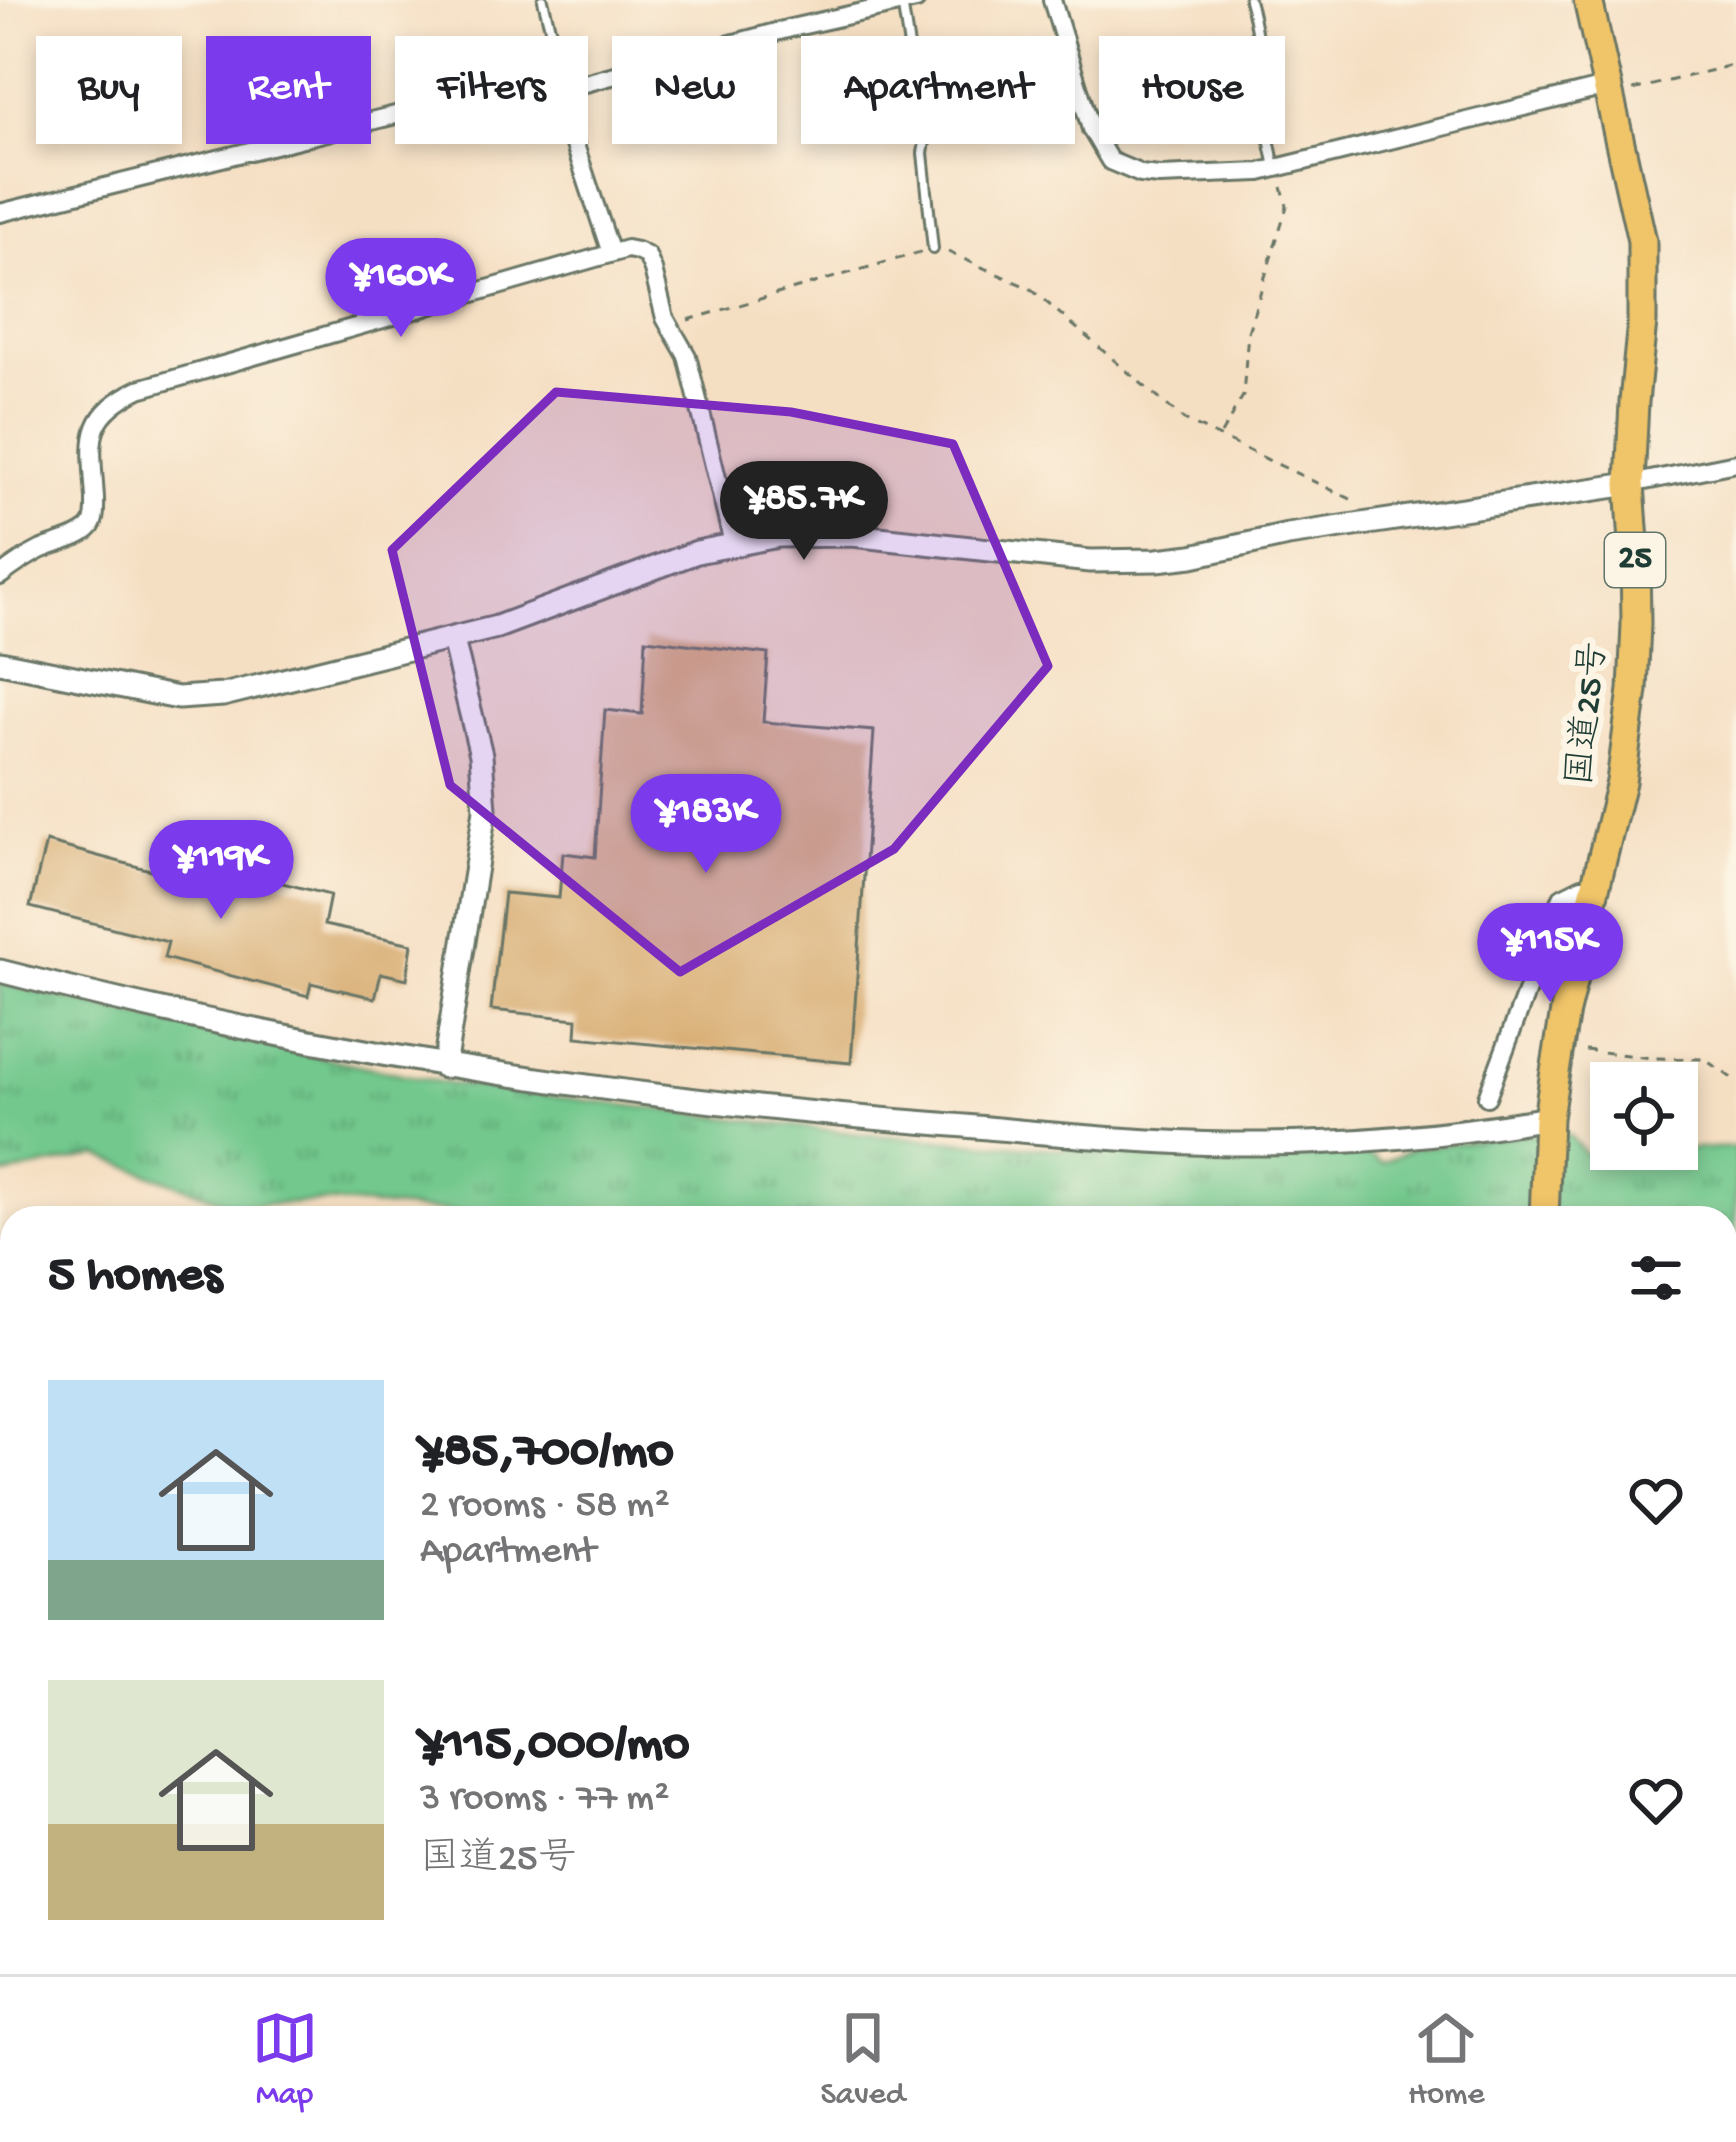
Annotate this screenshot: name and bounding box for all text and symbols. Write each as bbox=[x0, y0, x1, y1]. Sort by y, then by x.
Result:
chip: Buy bbox=[36, 36, 182, 144]
chip: Rent bbox=[206, 36, 371, 144]
chip: Filters bbox=[395, 36, 588, 144]
chip: New bbox=[612, 36, 777, 144]
chip: Apartment bbox=[801, 36, 1075, 144]
chip: House bbox=[1099, 36, 1285, 144]
pin: ¥160K bbox=[317, 238, 485, 340]
text: ¥160K bbox=[352, 254, 450, 300]
pin: ¥85.7K bbox=[706, 461, 902, 563]
text: ¥85.7K bbox=[747, 477, 861, 523]
road number: 25 bbox=[1605, 533, 1665, 587]
street label: 国道25号 bbox=[1560, 640, 1619, 788]
pin: ¥183K bbox=[622, 774, 790, 876]
text: ¥183K bbox=[658, 790, 754, 836]
pin: ¥119K bbox=[137, 820, 305, 922]
text: ¥119K bbox=[176, 836, 266, 882]
pin: ¥115K bbox=[1466, 903, 1634, 1005]
text: ¥115K bbox=[1504, 919, 1596, 965]
map controls bbox=[1590, 1062, 1698, 1170]
button: locate bbox=[1590, 1062, 1698, 1170]
icon: filters bbox=[1623, 1245, 1689, 1311]
text: 5 homes bbox=[48, 1248, 222, 1308]
text: ¥85,700/mo bbox=[420, 1424, 674, 1484]
icon: home bbox=[144, 1428, 288, 1572]
icon: heart bbox=[1623, 1467, 1689, 1533]
text: 2 rooms · 58 m² bbox=[420, 1484, 670, 1530]
text: Apartment bbox=[420, 1530, 596, 1576]
text: ¥115,000/mo bbox=[420, 1717, 690, 1777]
icon: home bbox=[144, 1728, 288, 1872]
icon: heart bbox=[1623, 1767, 1689, 1833]
text: 3 rooms · 77 m² bbox=[420, 1777, 669, 1823]
text: 国道25号 bbox=[420, 1838, 577, 1884]
tab: Map bbox=[252, 2005, 318, 2115]
tab: Saved bbox=[821, 2005, 905, 2115]
tab: Home bbox=[1408, 2005, 1484, 2115]

